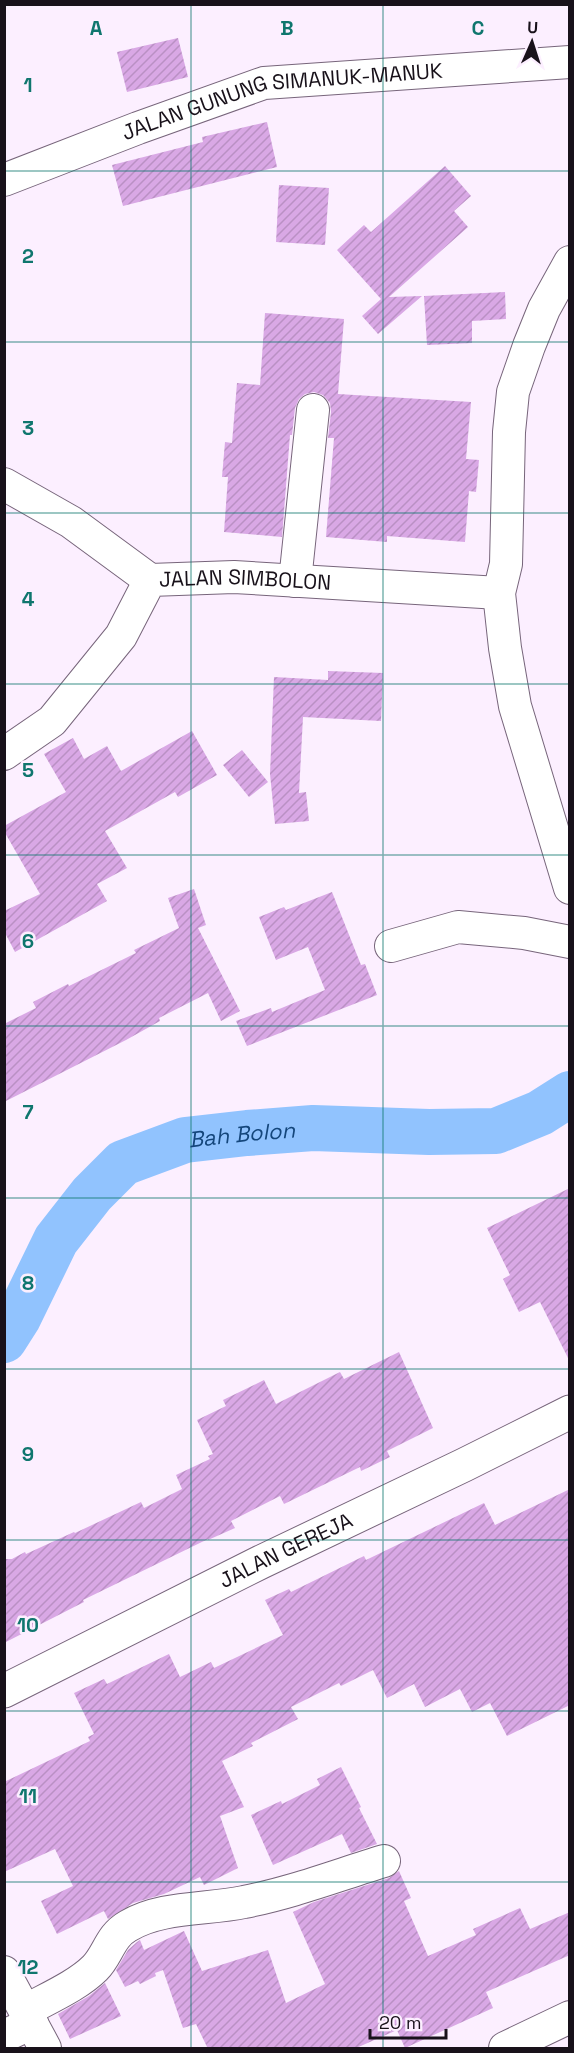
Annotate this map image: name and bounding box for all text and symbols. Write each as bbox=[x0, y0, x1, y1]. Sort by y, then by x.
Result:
north arrow bbox=[502, 12, 562, 72]
text: A bbox=[90, 15, 103, 41]
text: B bbox=[280, 15, 294, 41]
text: C bbox=[472, 15, 485, 41]
text: U bbox=[527, 17, 539, 38]
street label: JALAN GUNUNG SIMANUK-MANUK bbox=[118, 57, 444, 146]
text: 1 bbox=[23, 72, 33, 98]
text: 2 bbox=[22, 243, 34, 269]
text: 3 bbox=[22, 415, 34, 441]
street label: JALAN SIMBOLON bbox=[159, 563, 332, 596]
text: 4 bbox=[22, 586, 35, 612]
text: 5 bbox=[22, 757, 34, 783]
text: 6 bbox=[22, 928, 34, 954]
text: 7 bbox=[22, 1099, 34, 1125]
water label: Bah Bolon bbox=[187, 1115, 296, 1154]
text: 8 bbox=[22, 1270, 34, 1296]
text: 9 bbox=[22, 1441, 34, 1467]
street label: JALAN GEREJA bbox=[214, 1506, 357, 1594]
text: 10 bbox=[17, 1612, 39, 1638]
text: 11 bbox=[19, 1783, 37, 1809]
text: 12 bbox=[18, 1954, 39, 1980]
scale bar bbox=[370, 2002, 446, 2040]
text: 20 m bbox=[379, 2011, 422, 2034]

